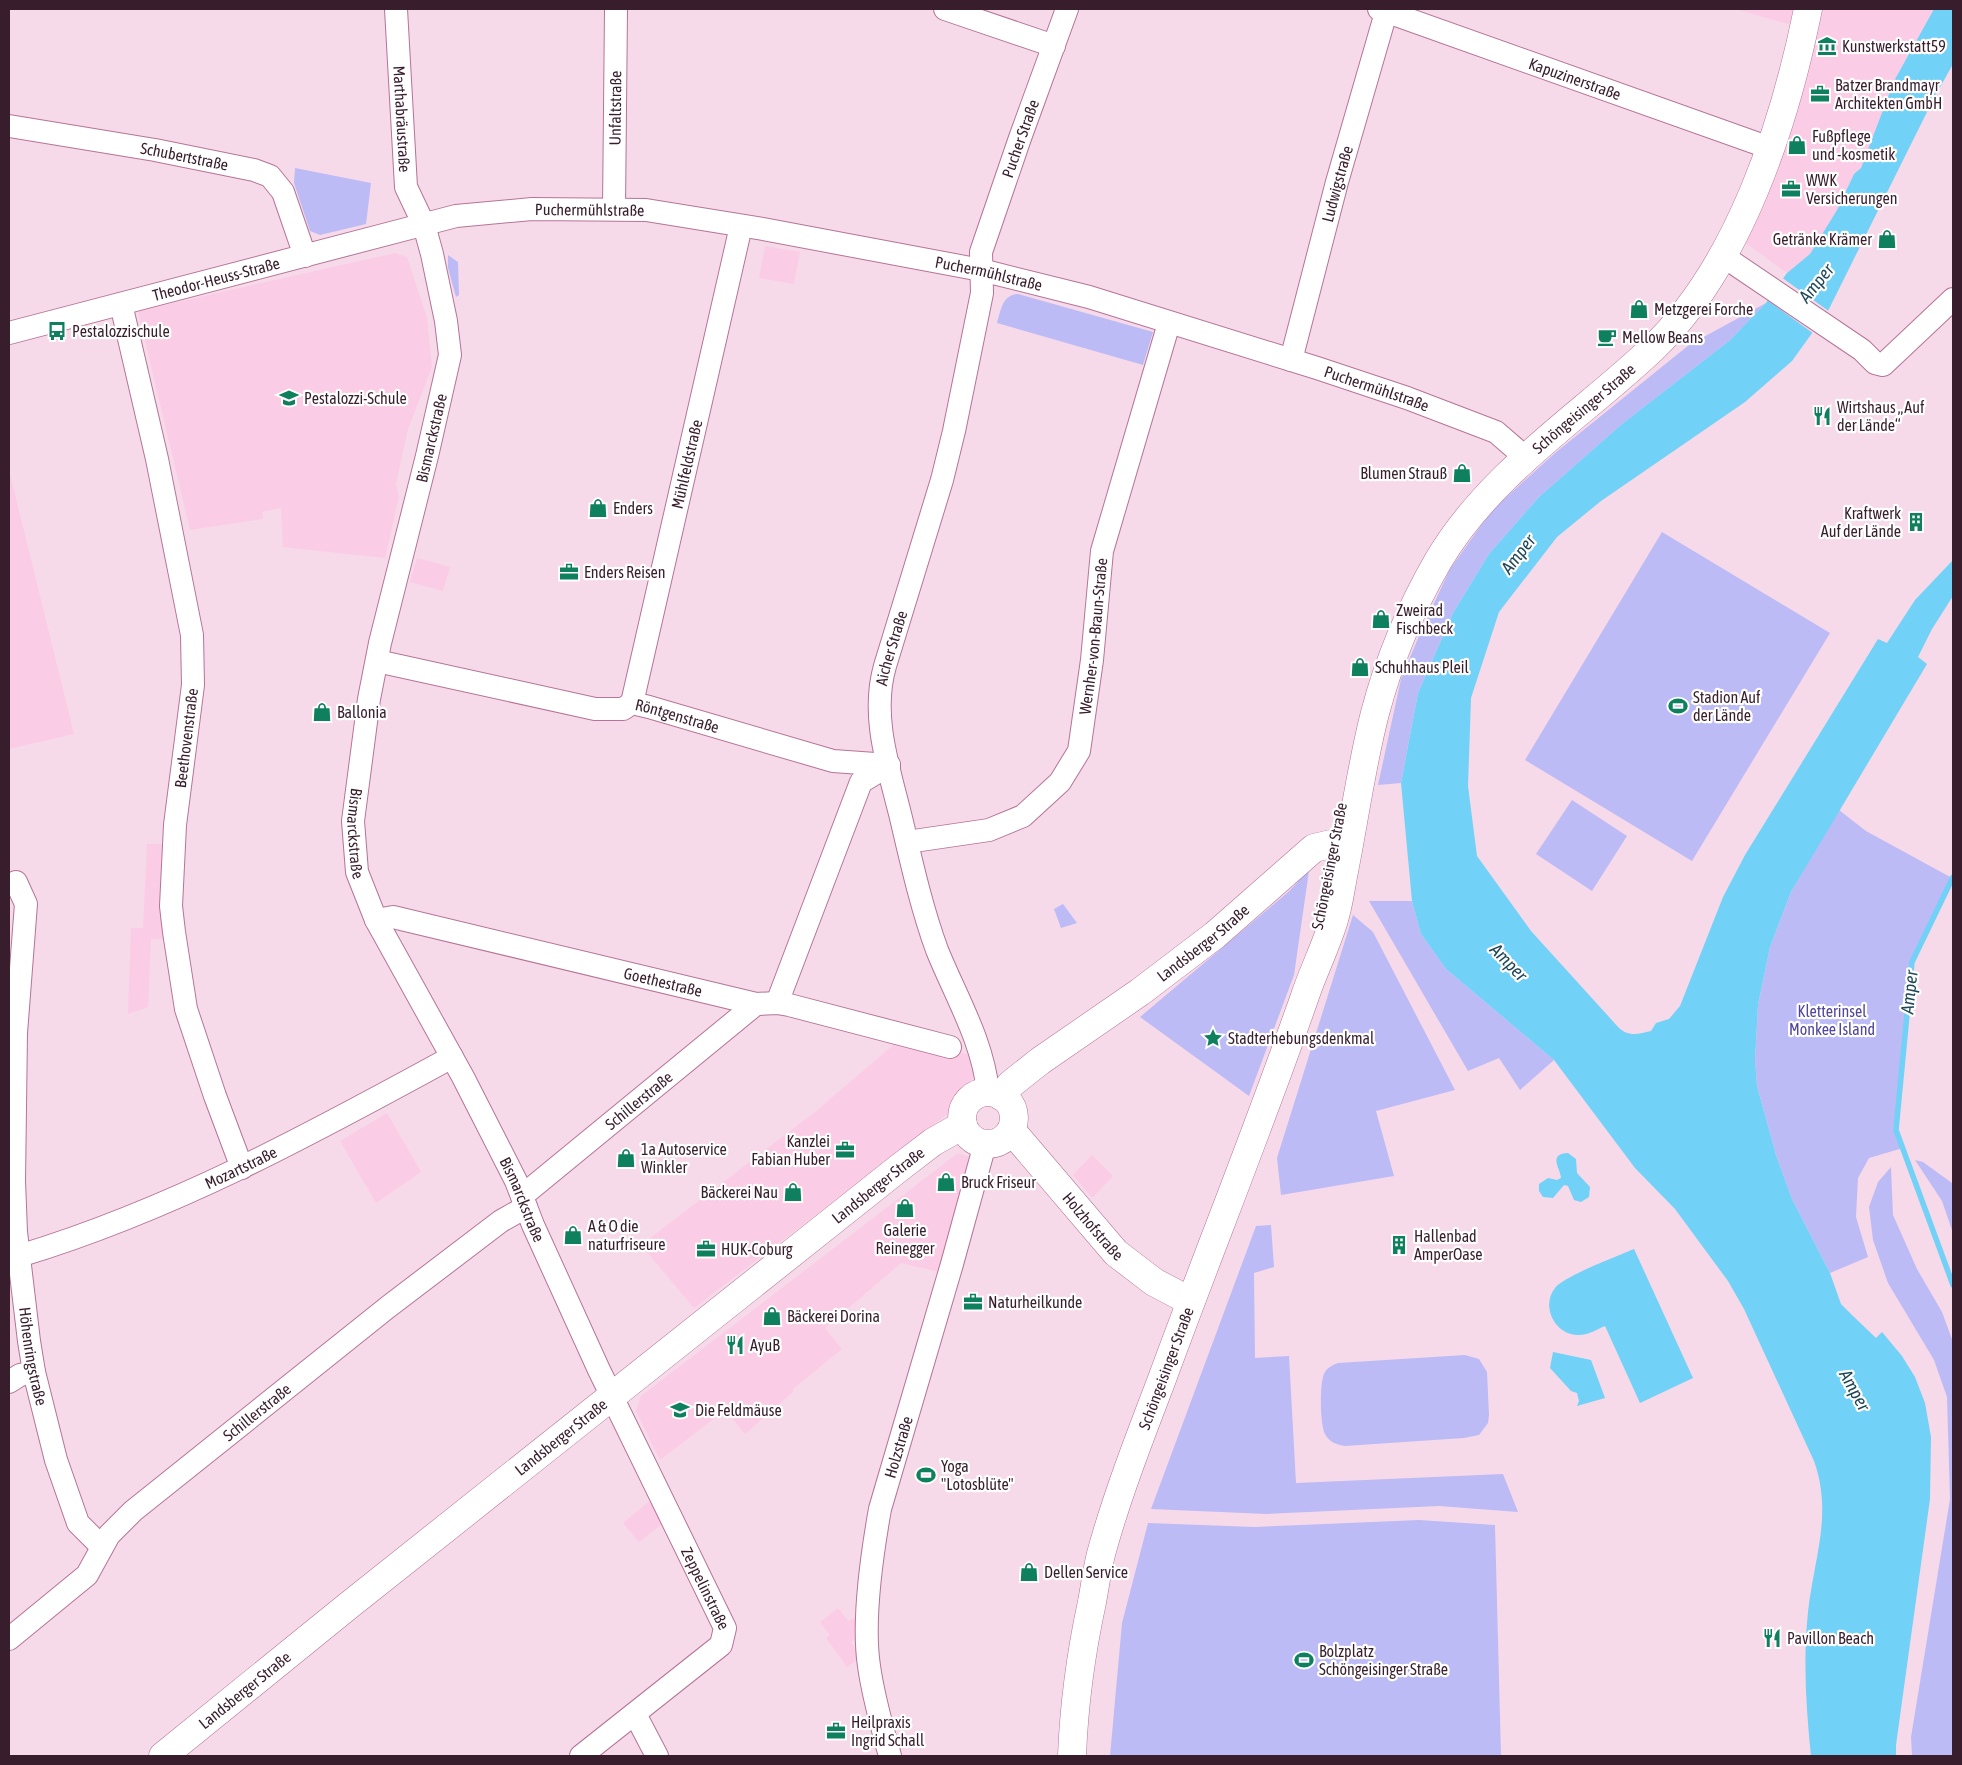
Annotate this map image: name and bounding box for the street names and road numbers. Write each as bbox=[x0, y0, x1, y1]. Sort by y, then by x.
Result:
street label: Kapuzinerstraße bbox=[1527, 54, 1623, 103]
street label: Marthabräustraße bbox=[390, 65, 414, 173]
street label: Unfaltstraße bbox=[606, 70, 624, 146]
street label: Pucher Straße bbox=[998, 97, 1042, 180]
street label: Schubertstraße bbox=[139, 139, 230, 174]
street label: Ludwigstraße bbox=[1318, 144, 1356, 224]
street label: Puchermühlstraße bbox=[535, 200, 644, 219]
street label: Puchermühlstraße bbox=[934, 253, 1044, 294]
street label: Theodor-Heuss-Straße bbox=[151, 254, 282, 304]
street label: Schöngeisinger Straße bbox=[1528, 360, 1639, 457]
street label: Puchermühlstraße bbox=[1322, 362, 1432, 415]
street label: Bismarckstraße bbox=[412, 392, 450, 484]
street label: Mühlfeldstraße bbox=[668, 418, 705, 510]
street label: Wernher-von-Braun-Straße bbox=[1075, 557, 1110, 716]
street label: Aicher Straße bbox=[872, 608, 910, 687]
street label: Beethovenstraße bbox=[171, 687, 201, 789]
street label: Röntgenstraße bbox=[634, 695, 721, 736]
street label: Bismarckstraße bbox=[344, 787, 368, 881]
street label: Schöngeisinger Straße bbox=[1308, 801, 1351, 931]
street label: Landsberger Straße bbox=[1153, 901, 1252, 985]
street label: Goethestraße bbox=[622, 964, 704, 1000]
street label: Schillerstraße bbox=[602, 1067, 676, 1133]
street label: Mozartstraße bbox=[202, 1143, 280, 1192]
street label: Landsberger Straße bbox=[828, 1143, 928, 1227]
street label: Bismarckstraße bbox=[496, 1154, 548, 1245]
street label: Holzhofstraße bbox=[1059, 1189, 1127, 1264]
street label: Schöngeisinger Straße bbox=[1135, 1305, 1197, 1432]
street label: Höhenringstraße bbox=[16, 1306, 51, 1407]
street label: Schillerstraße bbox=[219, 1380, 294, 1444]
street label: Landsberger Straße bbox=[511, 1395, 610, 1479]
street label: Holzstraße bbox=[881, 1414, 916, 1480]
street label: Zeppelinstraße bbox=[678, 1544, 733, 1632]
street label: Landsberger Straße bbox=[195, 1647, 294, 1732]

